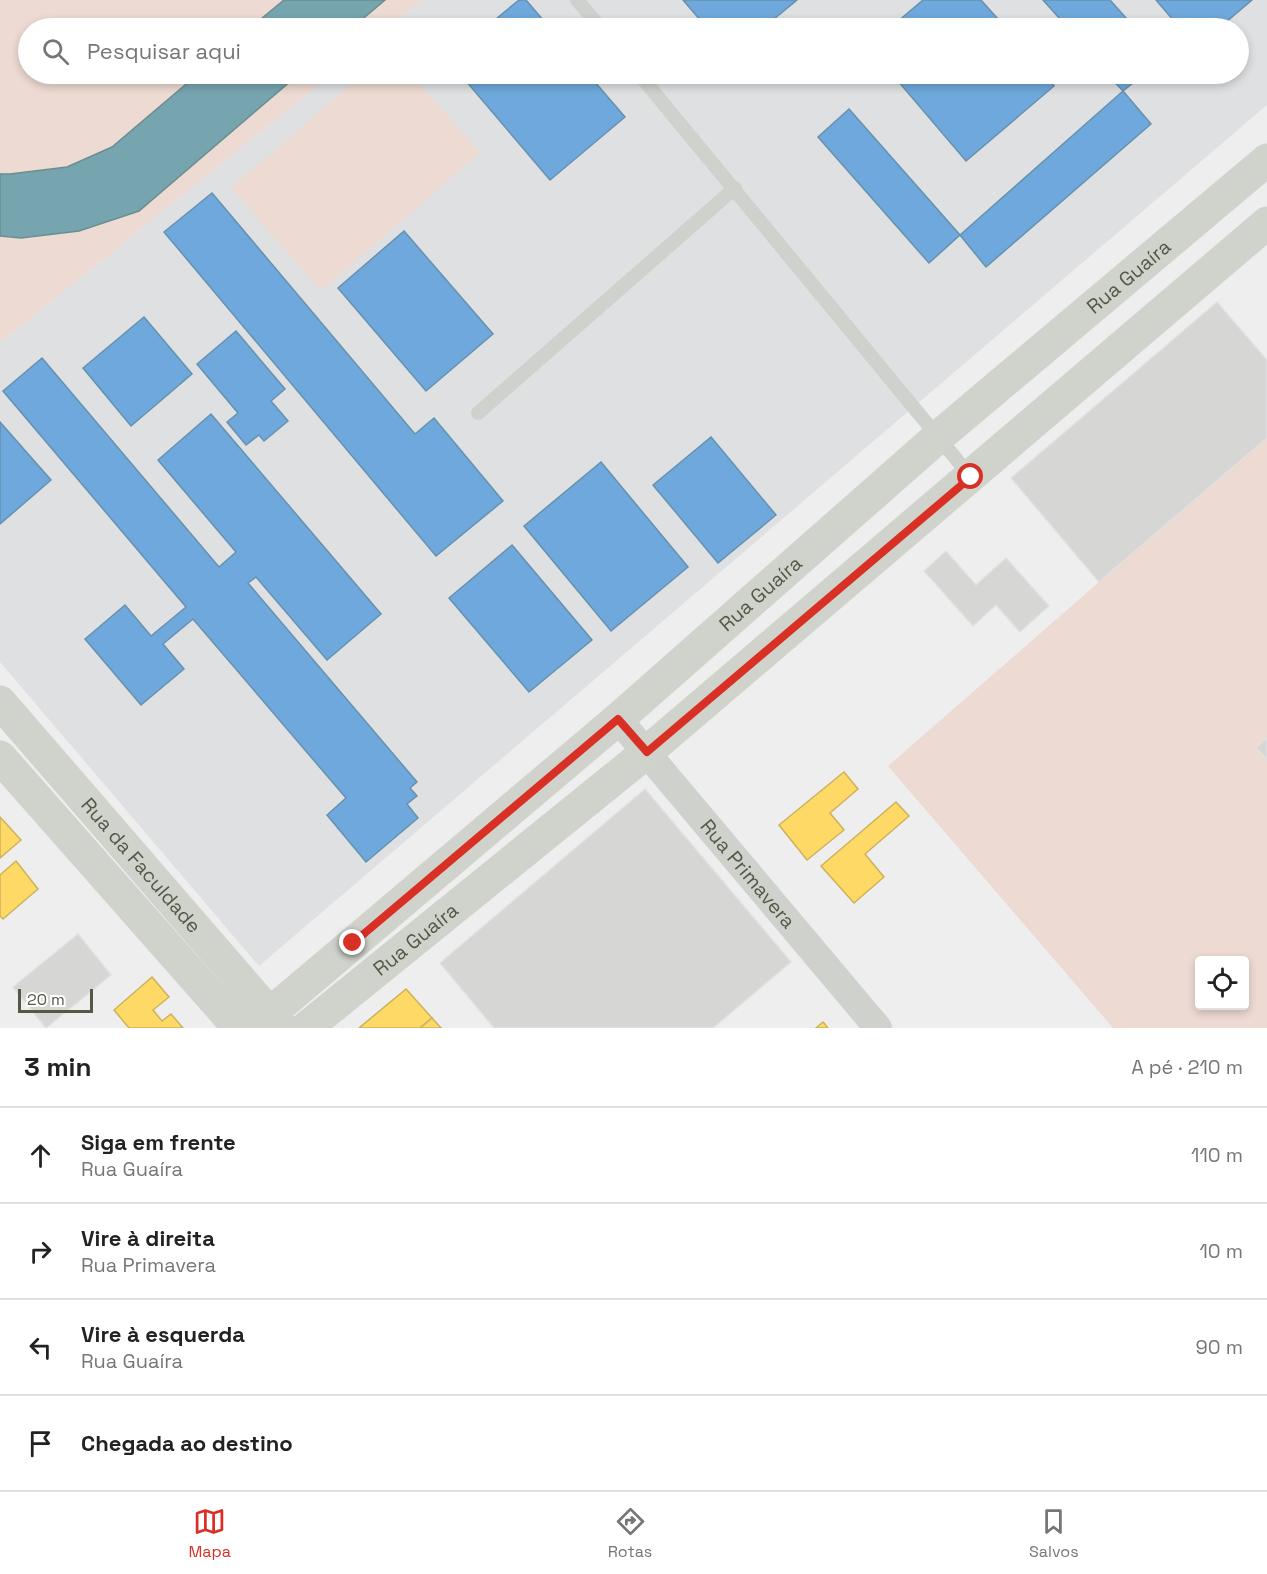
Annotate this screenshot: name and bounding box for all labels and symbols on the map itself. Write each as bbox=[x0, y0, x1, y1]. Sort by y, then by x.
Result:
street label: Rua Guaíra bbox=[1081, 234, 1176, 319]
route start bbox=[957, 463, 983, 489]
street label: Rua Guaíra bbox=[713, 550, 807, 637]
street label: Rua da Faculdade bbox=[76, 792, 207, 939]
street label: Rua Primavera bbox=[695, 814, 801, 934]
street label: Rua Guaíra bbox=[368, 897, 463, 982]
route end bbox=[339, 929, 365, 955]
scale bar bbox=[18, 986, 93, 1013]

